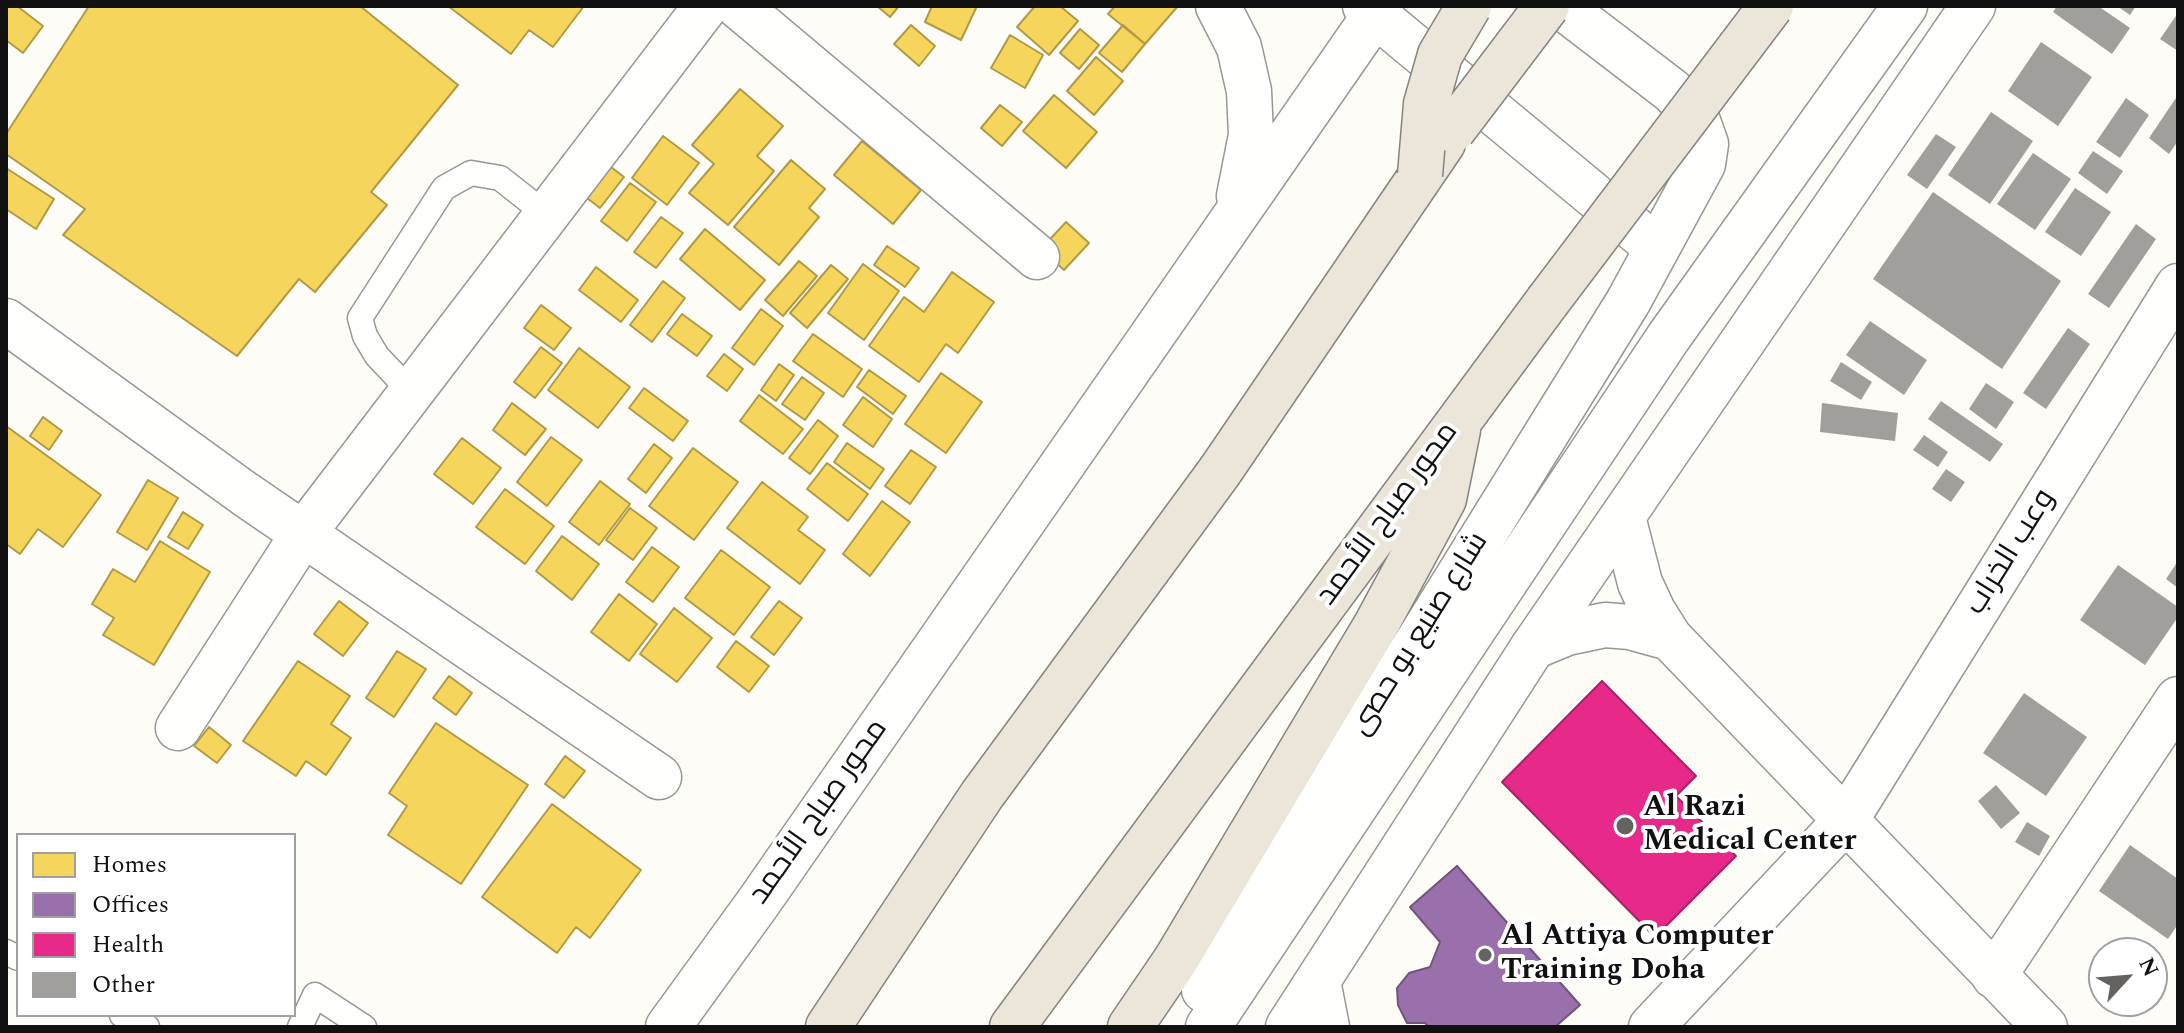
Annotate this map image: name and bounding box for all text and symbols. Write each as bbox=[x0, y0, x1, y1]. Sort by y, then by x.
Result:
street label: محور صباح الأحمد bbox=[1310, 416, 1468, 614]
street label: وعب الخراب bbox=[1959, 484, 2065, 622]
street label: شارع صنيع بو حصى bbox=[1344, 527, 1498, 743]
street label: محور صباح الأحمد bbox=[743, 714, 897, 912]
place label: Al Razi Medical Center bbox=[1643, 791, 1857, 862]
marker: Al Razi Medical Center bbox=[1614, 815, 1636, 837]
legend bbox=[16, 833, 296, 1017]
text: Homes bbox=[92, 847, 167, 883]
text: Offices bbox=[92, 887, 169, 923]
place label: Al Attiya Computer Training Doha bbox=[1501, 920, 1774, 990]
text: Health bbox=[92, 927, 164, 963]
north arrow bbox=[2088, 937, 2168, 1017]
marker: Al Attiya Computer Training Doha bbox=[1476, 946, 1494, 964]
text: N bbox=[2129, 952, 2167, 982]
text: Other bbox=[92, 967, 155, 1003]

